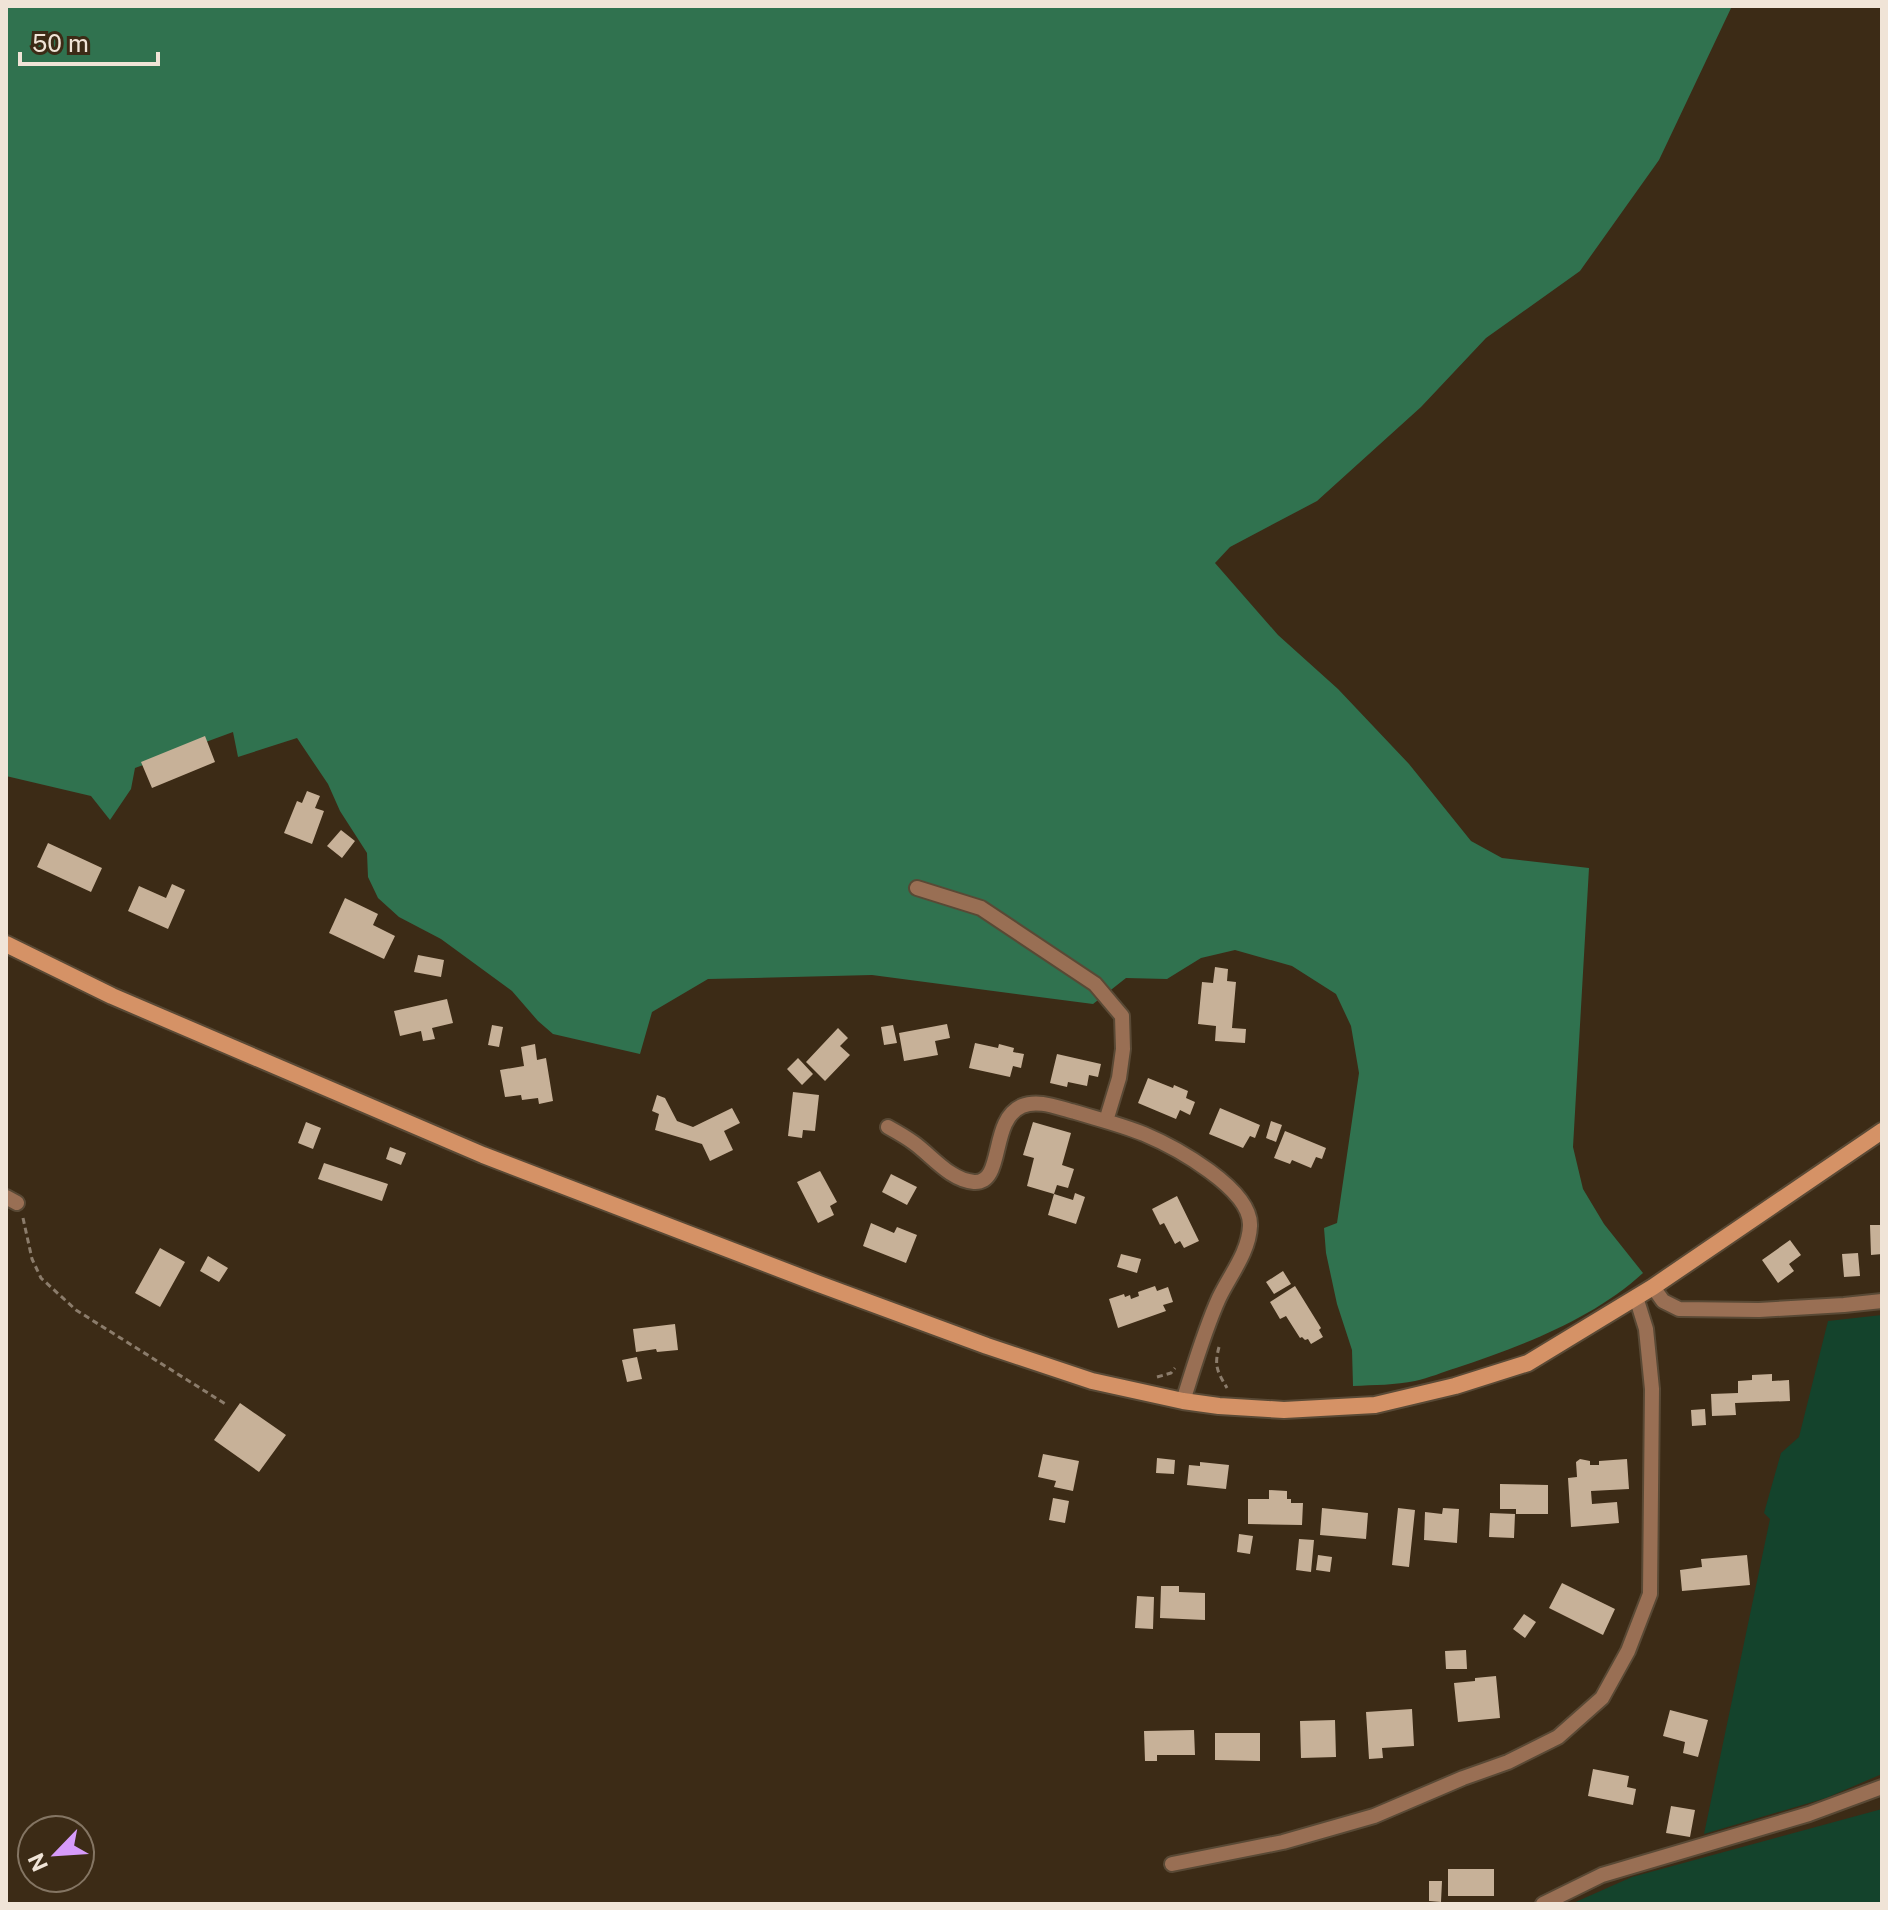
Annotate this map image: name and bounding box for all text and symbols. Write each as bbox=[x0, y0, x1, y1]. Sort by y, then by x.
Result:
scale bar bbox=[20, 16, 158, 66]
text: 50 m bbox=[32, 29, 89, 57]
north arrow bbox=[16, 1814, 96, 1894]
text: N bbox=[22, 1849, 53, 1876]

